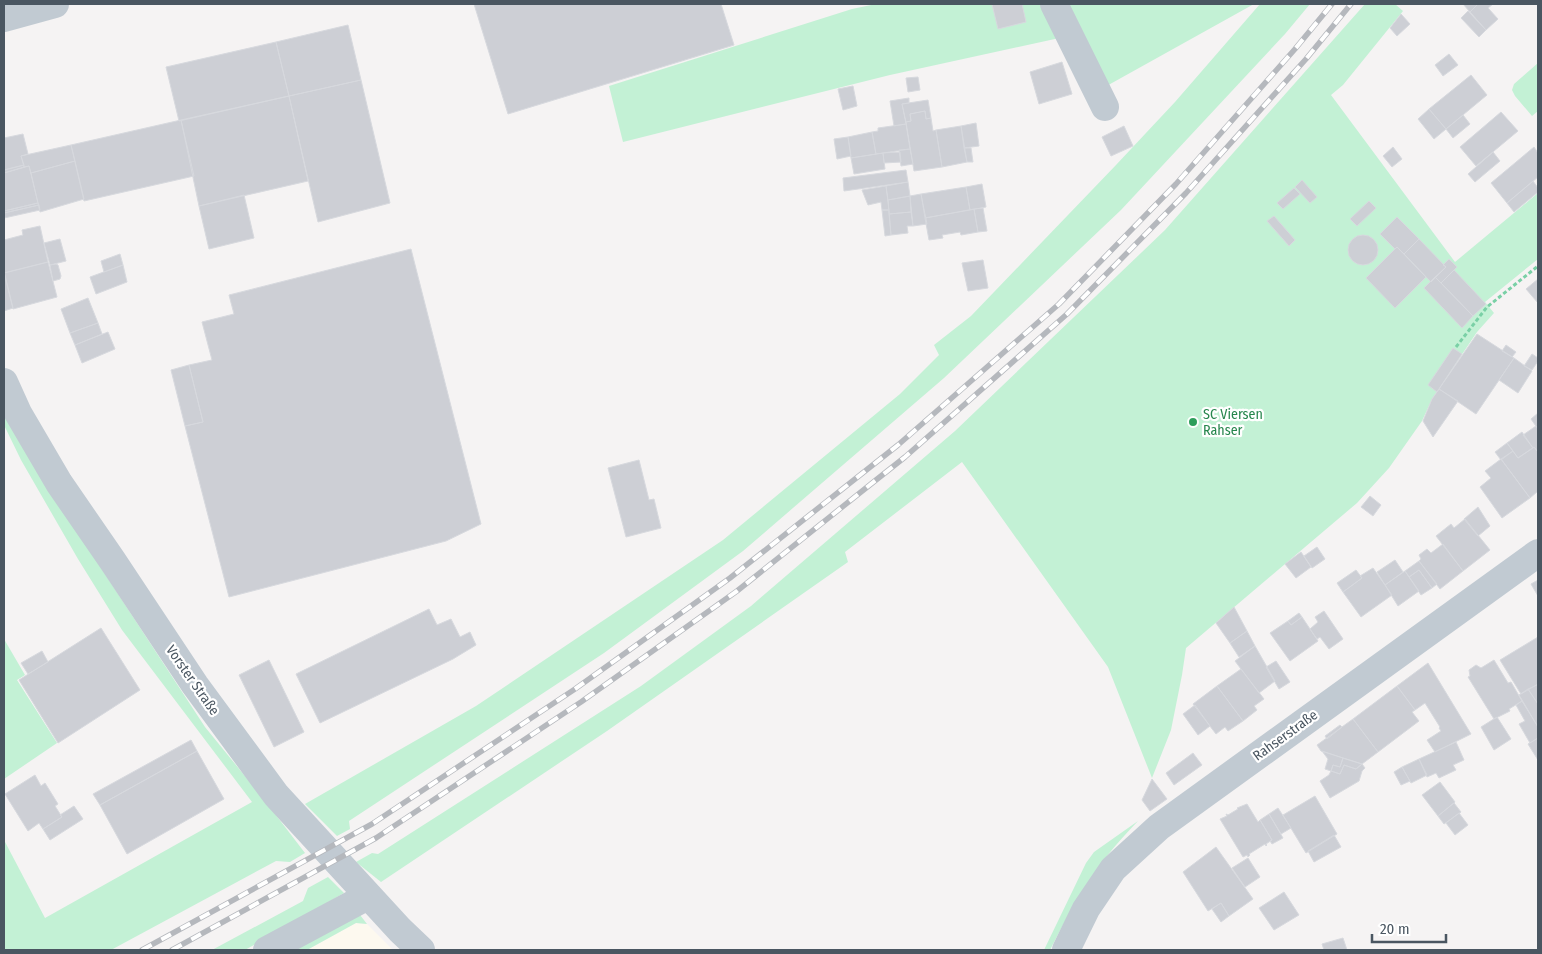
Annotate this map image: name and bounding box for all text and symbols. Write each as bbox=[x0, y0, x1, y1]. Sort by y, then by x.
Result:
place label: SC Viersen Rahser bbox=[1203, 406, 1263, 439]
marker: SC Viersen Rahser bbox=[1187, 416, 1199, 428]
street label: Vorster Straße bbox=[162, 642, 223, 719]
street label: Rahserstraße bbox=[1250, 706, 1321, 764]
scale bar bbox=[1372, 912, 1446, 944]
text: 20 m bbox=[1380, 920, 1410, 938]

